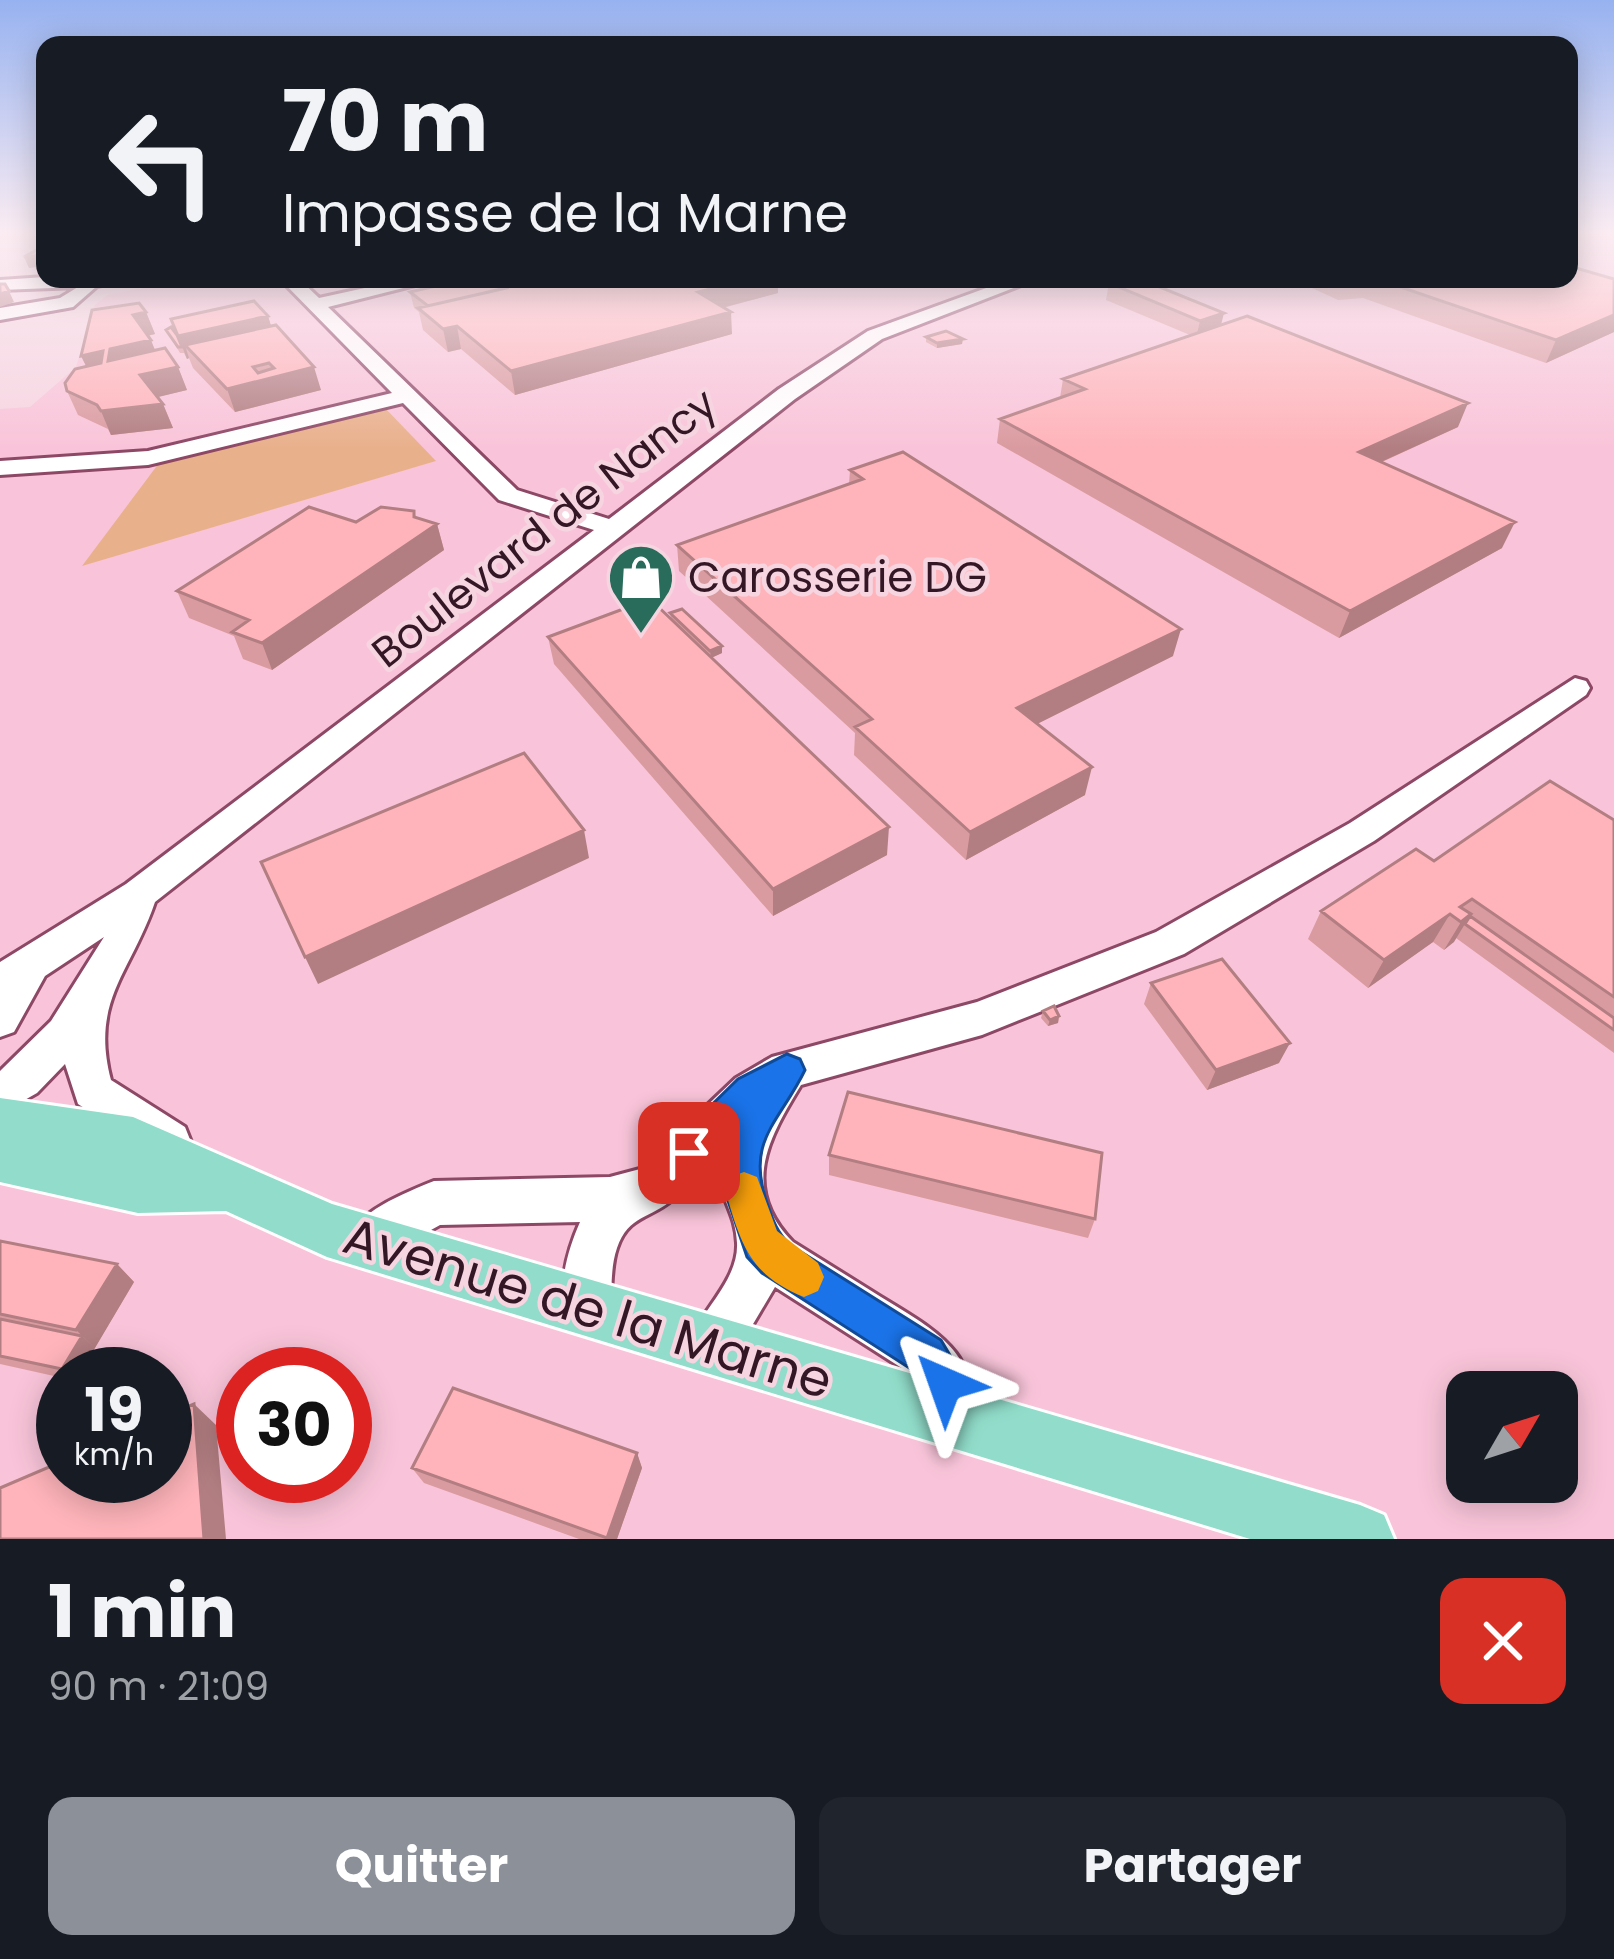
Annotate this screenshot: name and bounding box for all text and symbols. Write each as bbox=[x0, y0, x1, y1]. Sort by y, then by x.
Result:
text: 70 m bbox=[282, 63, 488, 180]
icon: left bbox=[84, 84, 240, 240]
text: Impasse de la Marne bbox=[282, 175, 848, 251]
street label: Boulevard de Nancy bbox=[359, 374, 729, 681]
shop icon: Carosserie DG bbox=[606, 542, 676, 636]
place label: Carosserie DG bbox=[688, 548, 987, 607]
pin bbox=[638, 1102, 740, 1204]
icon: arrive bbox=[656, 1120, 722, 1186]
street label: Avenue de la Marne bbox=[335, 1199, 841, 1417]
position arrow bbox=[882, 1321, 1008, 1447]
speed limit sign: 30 bbox=[216, 1347, 372, 1503]
text: 19 bbox=[84, 1368, 144, 1452]
north arrow bbox=[1446, 1371, 1578, 1503]
map controls bbox=[1446, 1371, 1578, 1503]
text: km/h bbox=[74, 1433, 154, 1476]
text: 1 min bbox=[48, 1561, 236, 1662]
button: close bbox=[1440, 1578, 1566, 1704]
text: 90 m · 21:09 bbox=[48, 1659, 269, 1714]
button: Quitter bbox=[48, 1797, 795, 1935]
button: Partager bbox=[819, 1797, 1566, 1935]

